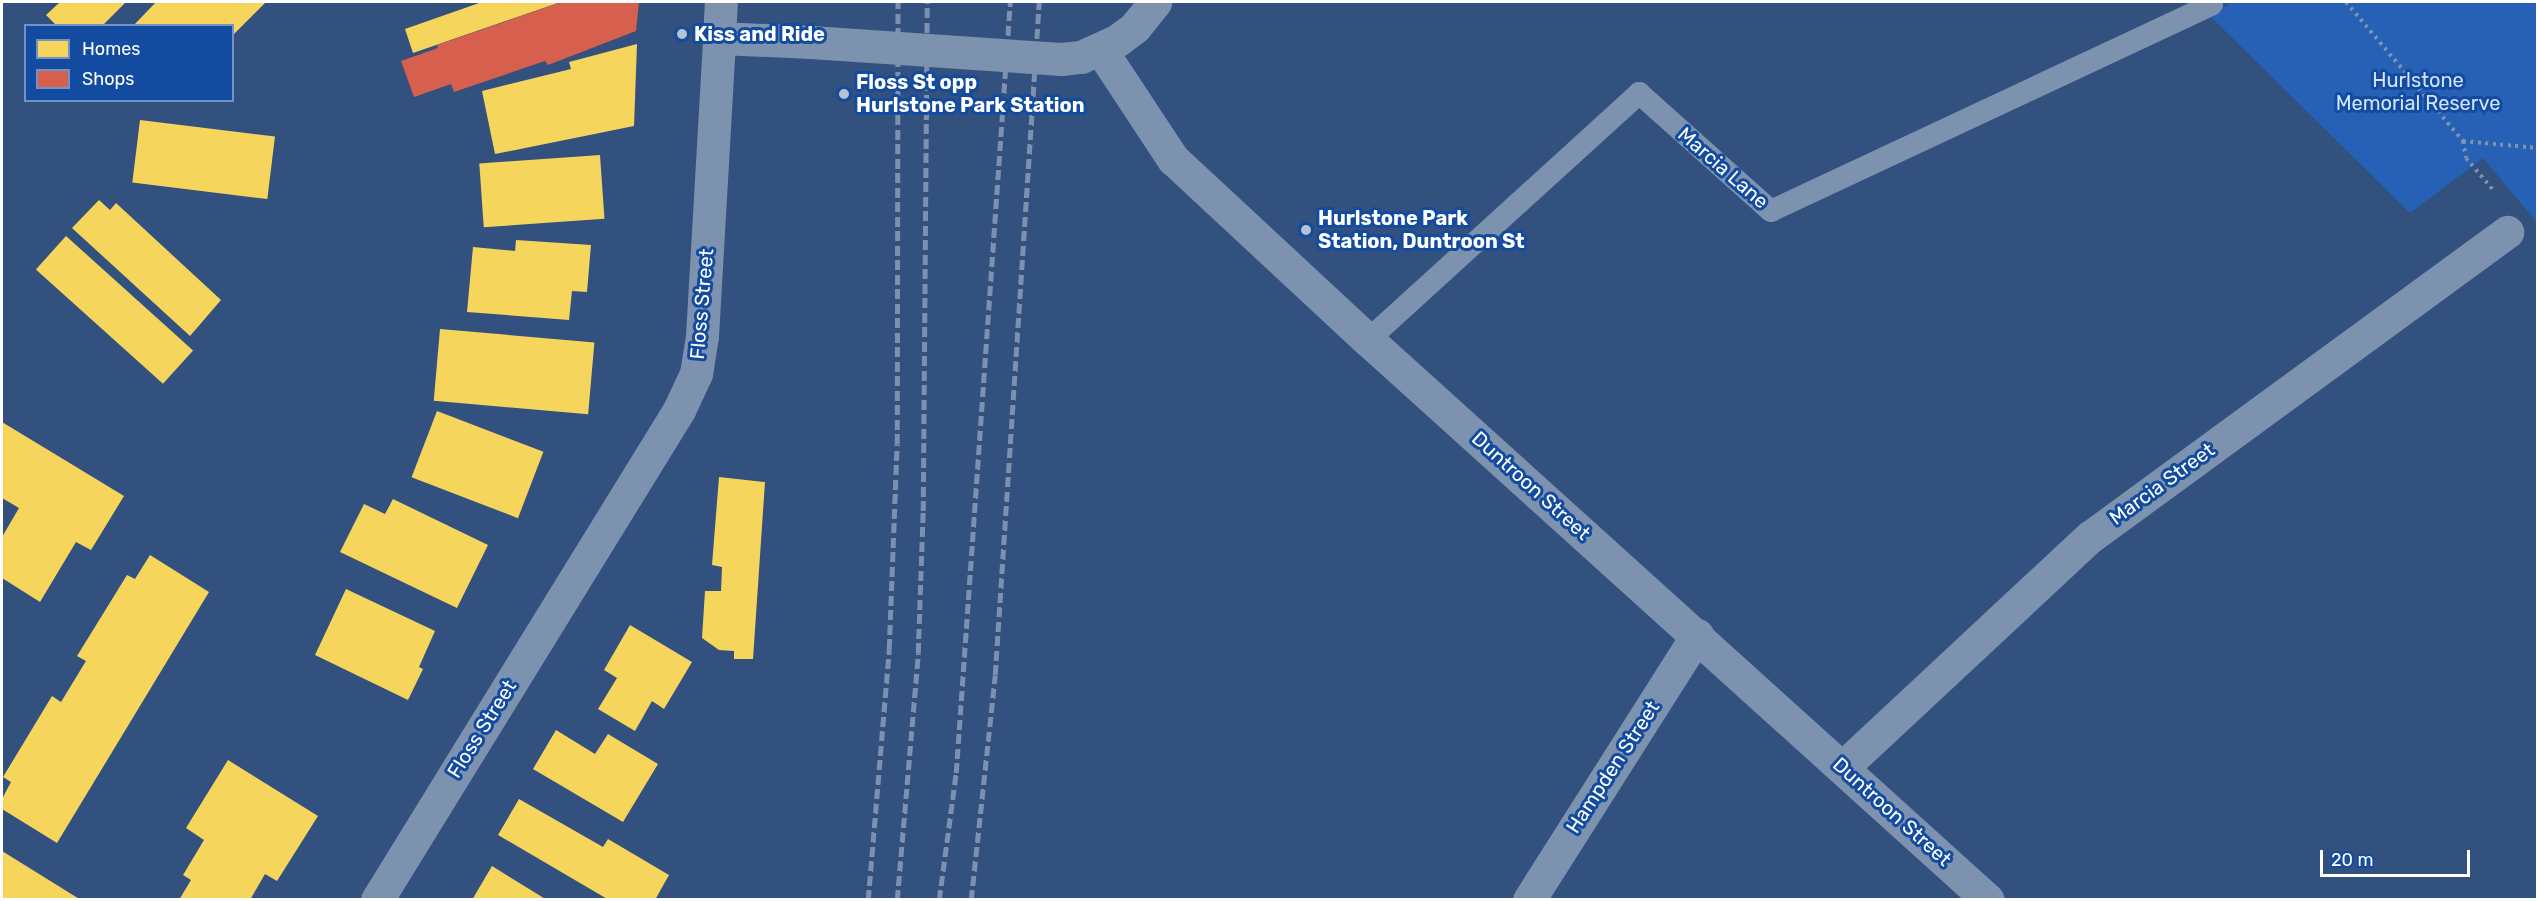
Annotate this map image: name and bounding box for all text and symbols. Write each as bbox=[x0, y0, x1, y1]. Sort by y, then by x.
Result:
place label: Kiss and Ride bbox=[694, 22, 825, 46]
legend bbox=[24, 24, 234, 102]
marker: Kiss and Ride bbox=[675, 27, 689, 41]
text: Homes bbox=[82, 38, 140, 60]
text: Shops bbox=[82, 68, 134, 90]
park label: Hurlstone Memorial Reserve bbox=[2336, 69, 2500, 116]
place label: Floss St opp Hurlstone Park Station bbox=[856, 70, 1085, 117]
marker: Floss St opp Hurlstone Park Station bbox=[837, 87, 851, 101]
street label: Marcia Lane bbox=[1673, 122, 1773, 214]
place label: Hurlstone Park Station, Duntroon St bbox=[1318, 207, 1525, 254]
marker: Hurlstone Park Station, Duntroon St bbox=[1299, 223, 1313, 237]
street label: Floss Street bbox=[685, 248, 719, 360]
street label: Duntroon Street bbox=[1467, 427, 1595, 545]
street label: Marcia Street bbox=[2105, 438, 2219, 530]
street label: Floss Street bbox=[442, 676, 522, 782]
street label: Hampden Street bbox=[1561, 696, 1665, 838]
street label: Duntroon Street bbox=[1828, 753, 1956, 871]
scale bar bbox=[2323, 838, 2473, 876]
text: 20 m bbox=[2331, 849, 2373, 871]

